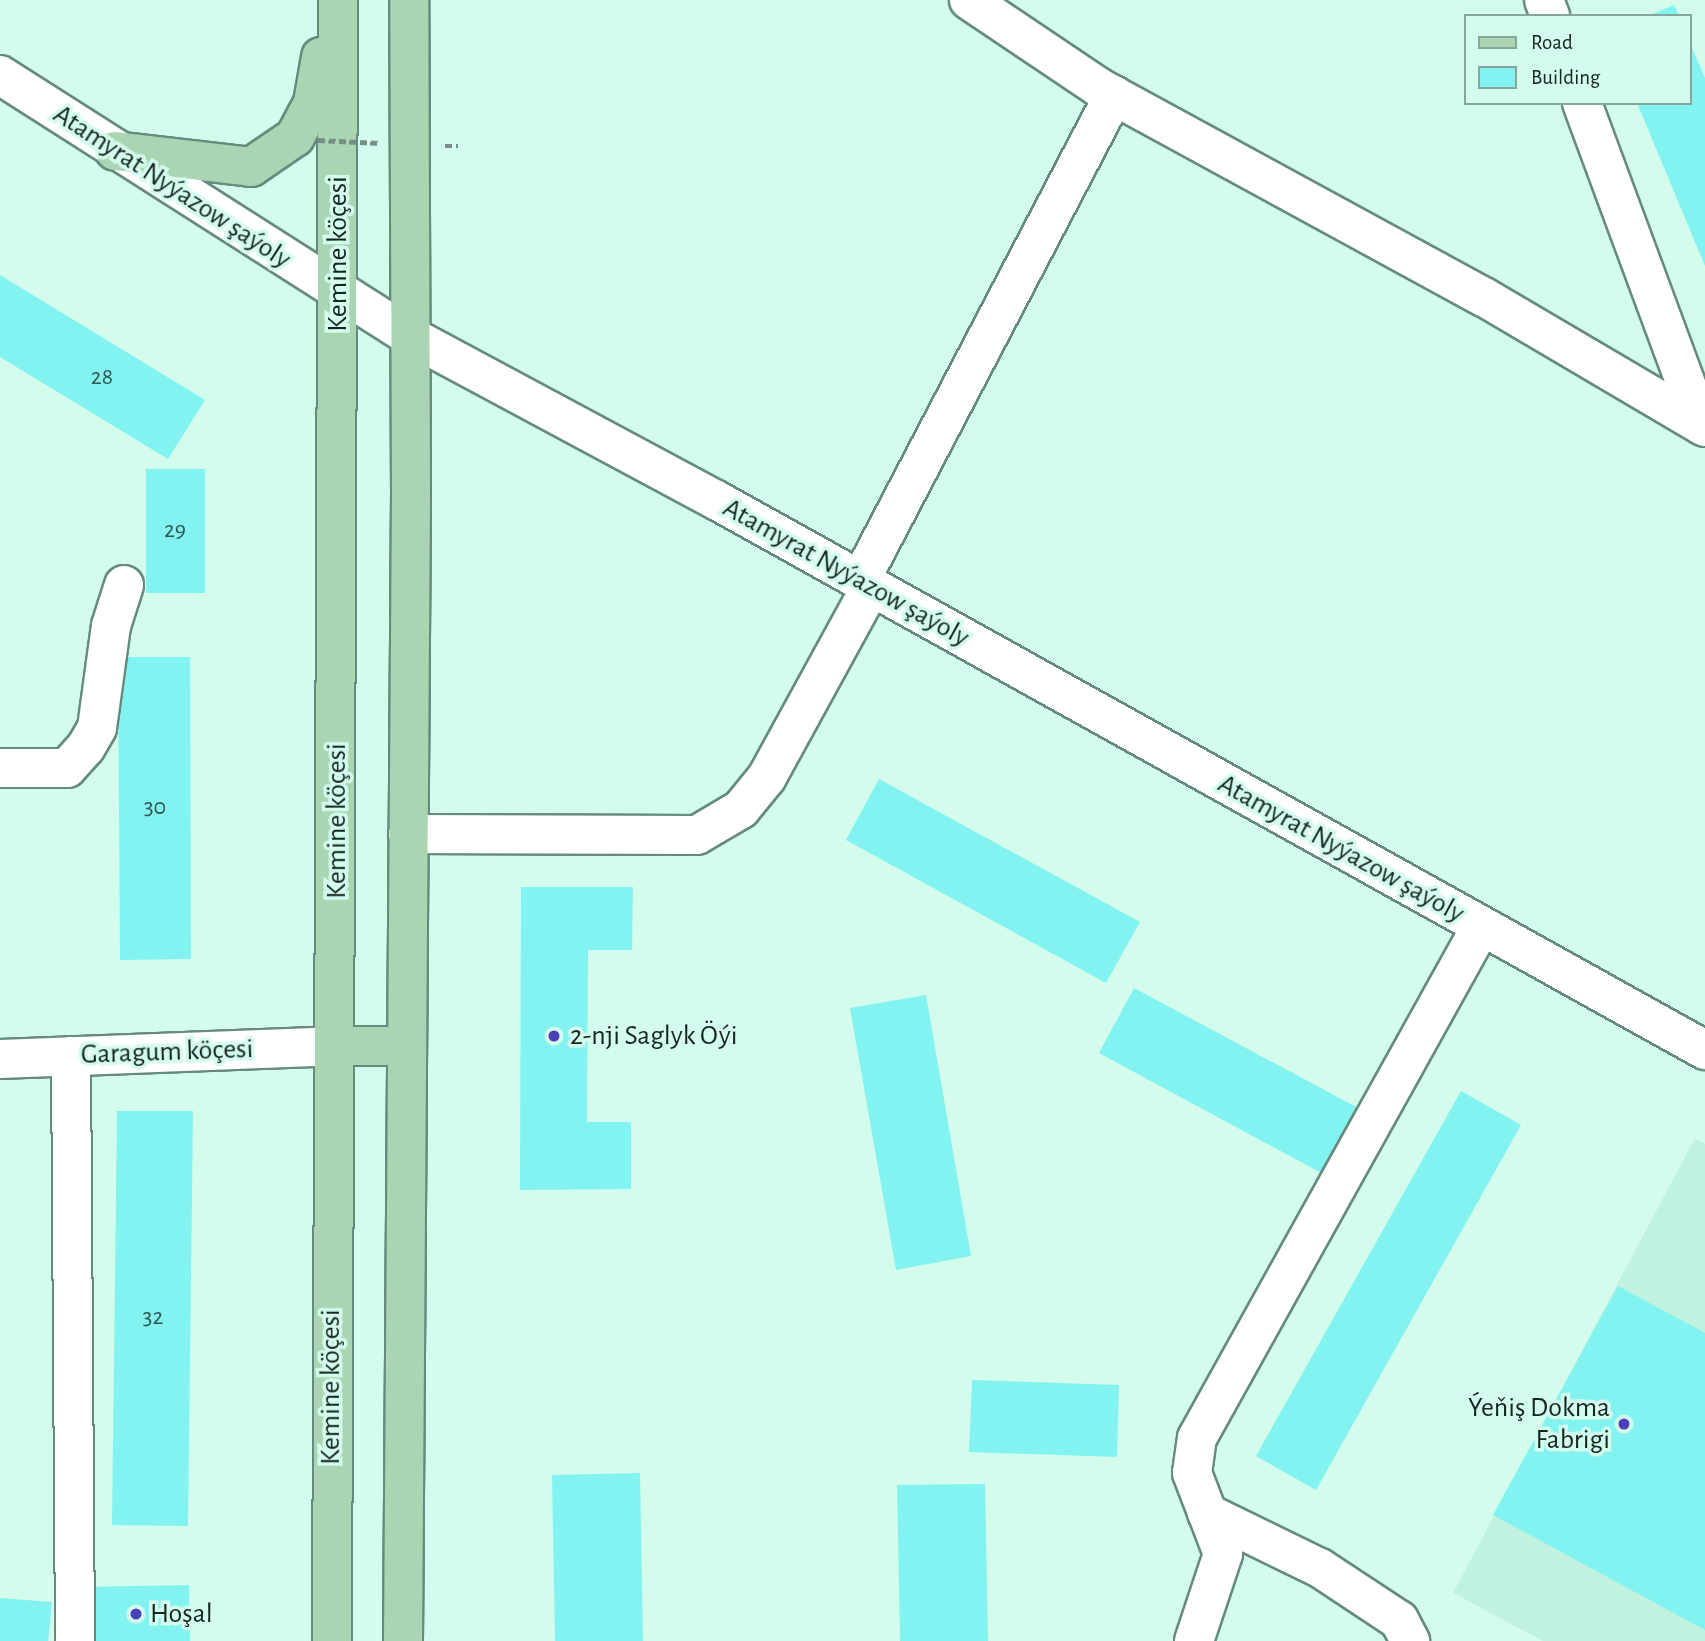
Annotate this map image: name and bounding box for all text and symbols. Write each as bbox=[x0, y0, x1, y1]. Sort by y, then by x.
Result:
legend bbox=[1464, 14, 1691, 105]
text: Road bbox=[1531, 32, 1573, 53]
text: Building bbox=[1531, 67, 1600, 88]
street label: Atamyrat Nyýazow şaýoly bbox=[47, 98, 297, 276]
street label: Kemine köçesi bbox=[321, 176, 355, 332]
house number: 28 bbox=[91, 364, 113, 392]
street label: Atamyrat Nyýazow şaýoly bbox=[717, 491, 975, 655]
house number: 29 bbox=[164, 517, 186, 545]
street label: Kemine köçesi bbox=[320, 743, 354, 899]
street label: Atamyrat Nyýazow şaýoly bbox=[1212, 767, 1470, 931]
house number: 30 bbox=[144, 794, 166, 822]
place label: 2-nji Saglyk Öýi bbox=[570, 1019, 738, 1053]
marker: 2-nji Saglyk Öýi bbox=[544, 1026, 564, 1046]
street label: Garagum köçesi bbox=[80, 1032, 254, 1072]
house number: 32 bbox=[143, 1304, 163, 1332]
street label: Kemine köçesi bbox=[314, 1309, 348, 1465]
place label: Ýeňiş Dokma Fabrigi bbox=[1468, 1391, 1610, 1457]
marker: Ýeňiş Dokma Fabrigi bbox=[1616, 1416, 1632, 1432]
place label: Hoşal bbox=[150, 1597, 213, 1631]
marker: Hoşal bbox=[128, 1606, 144, 1622]

